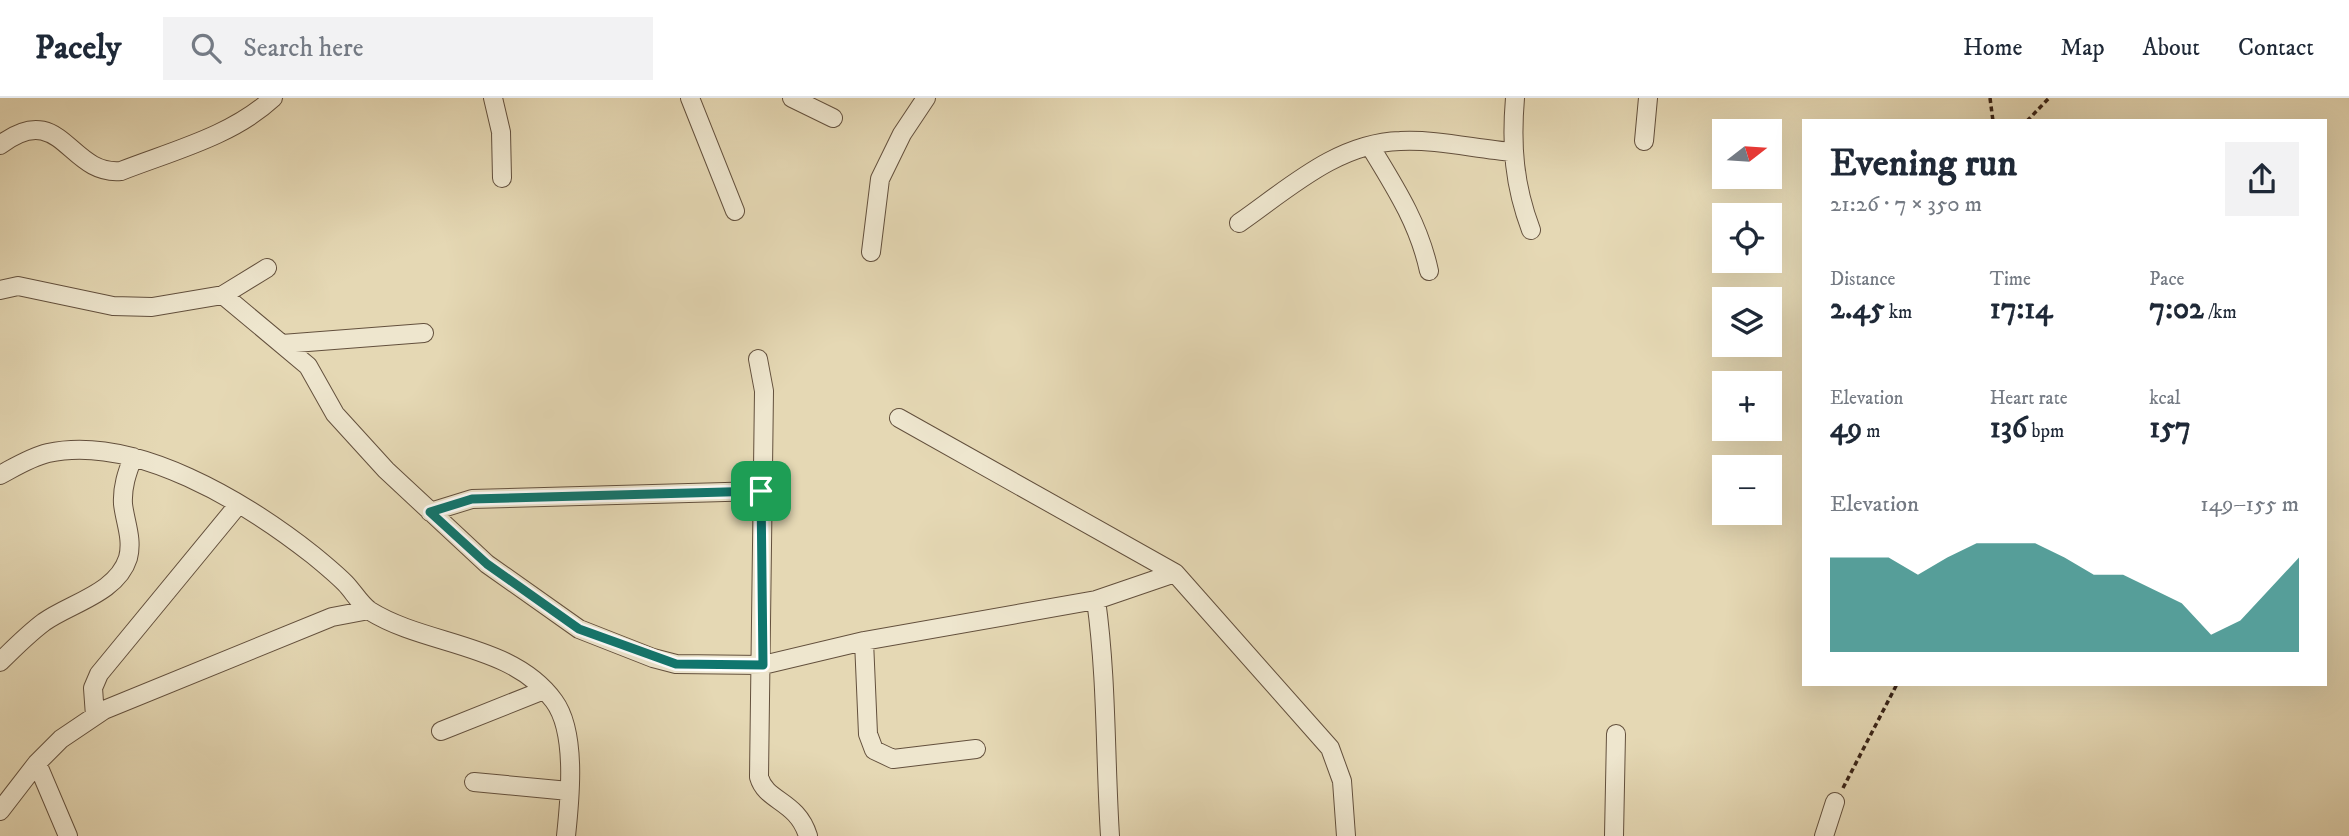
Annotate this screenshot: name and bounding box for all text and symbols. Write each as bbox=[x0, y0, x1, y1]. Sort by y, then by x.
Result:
search box bbox=[163, 17, 653, 80]
text: Pacely bbox=[35, 28, 121, 69]
icon: search bbox=[187, 29, 225, 67]
text: Search here bbox=[243, 32, 363, 65]
text: Home bbox=[1963, 33, 2022, 63]
text: Map bbox=[2060, 33, 2105, 63]
text: About bbox=[2143, 33, 2200, 63]
text: Contact bbox=[2238, 33, 2314, 63]
north arrow bbox=[1712, 119, 1782, 189]
map controls bbox=[1712, 119, 1782, 525]
text: Evening run bbox=[1830, 140, 2017, 188]
button: share bbox=[2225, 142, 2299, 216]
text: 21:26 · 7 × 350 m bbox=[1830, 190, 1982, 219]
button: locate bbox=[1712, 203, 1782, 273]
text: Distance bbox=[1830, 268, 1895, 291]
text: Time bbox=[1990, 268, 2031, 291]
text: Pace bbox=[2149, 268, 2184, 291]
button: layers bbox=[1712, 287, 1782, 357]
text: 2.45 bbox=[1830, 291, 1885, 328]
text: 17:14 bbox=[1990, 291, 2053, 328]
text: 7:02 bbox=[2149, 291, 2204, 328]
text: km bbox=[1885, 301, 1912, 324]
text: /km bbox=[2204, 301, 2237, 324]
button: + bbox=[1712, 371, 1782, 441]
text: Elevation bbox=[1830, 387, 1904, 410]
text: Heart rate bbox=[1990, 387, 2068, 410]
text: kcal bbox=[2149, 387, 2181, 410]
text: 49 bbox=[1830, 410, 1862, 447]
text: 136 bbox=[1990, 410, 2027, 447]
text: 157 bbox=[2149, 410, 2191, 447]
text: m bbox=[1862, 420, 1881, 443]
text: bpm bbox=[2027, 420, 2064, 443]
button: − bbox=[1712, 455, 1782, 525]
pin bbox=[731, 461, 791, 521]
icon: arrive bbox=[742, 472, 780, 510]
text: Elevation bbox=[1830, 490, 1919, 519]
text: 149–155 m bbox=[2200, 490, 2299, 519]

